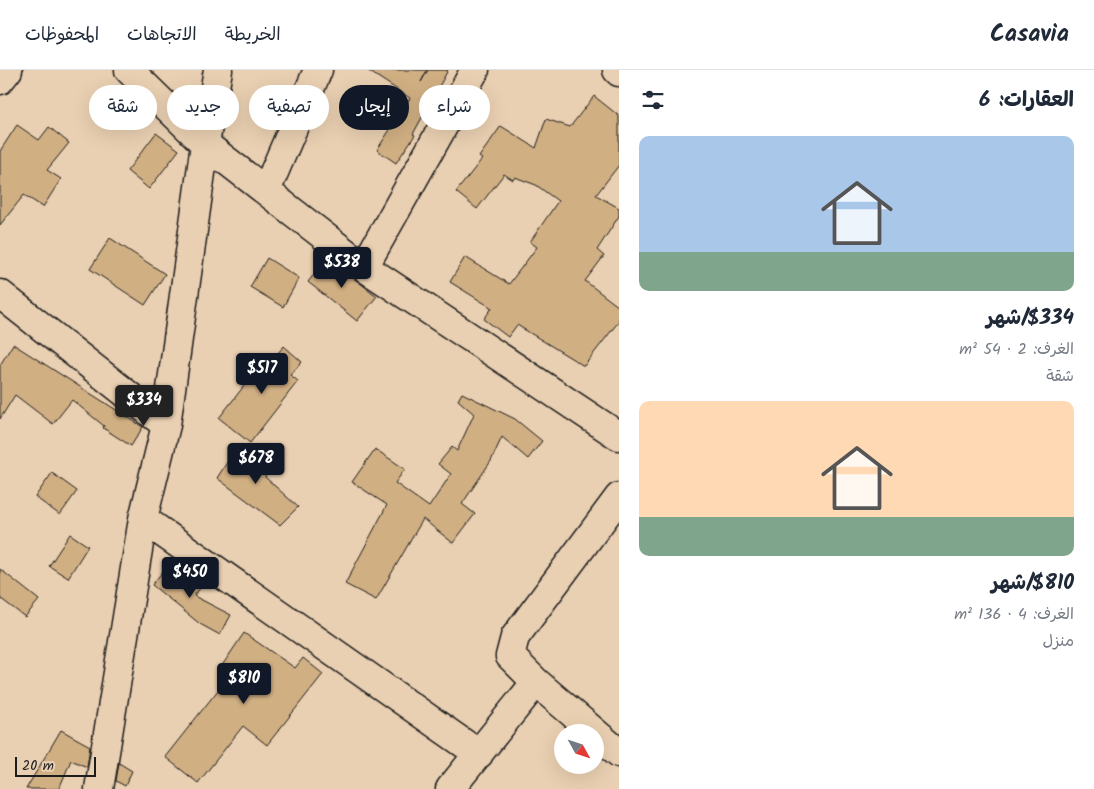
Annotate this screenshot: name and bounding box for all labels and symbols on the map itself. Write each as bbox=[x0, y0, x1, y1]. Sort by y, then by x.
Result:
pin: $538 bbox=[312, 246, 372, 289]
pin: $517 bbox=[232, 352, 292, 395]
pin: $334 bbox=[114, 384, 174, 427]
pin: $678 bbox=[226, 442, 286, 485]
pin: $450 bbox=[160, 556, 220, 599]
pin: $810 bbox=[214, 662, 274, 705]
north arrow bbox=[554, 724, 604, 774]
scale bar bbox=[15, 754, 96, 777]

